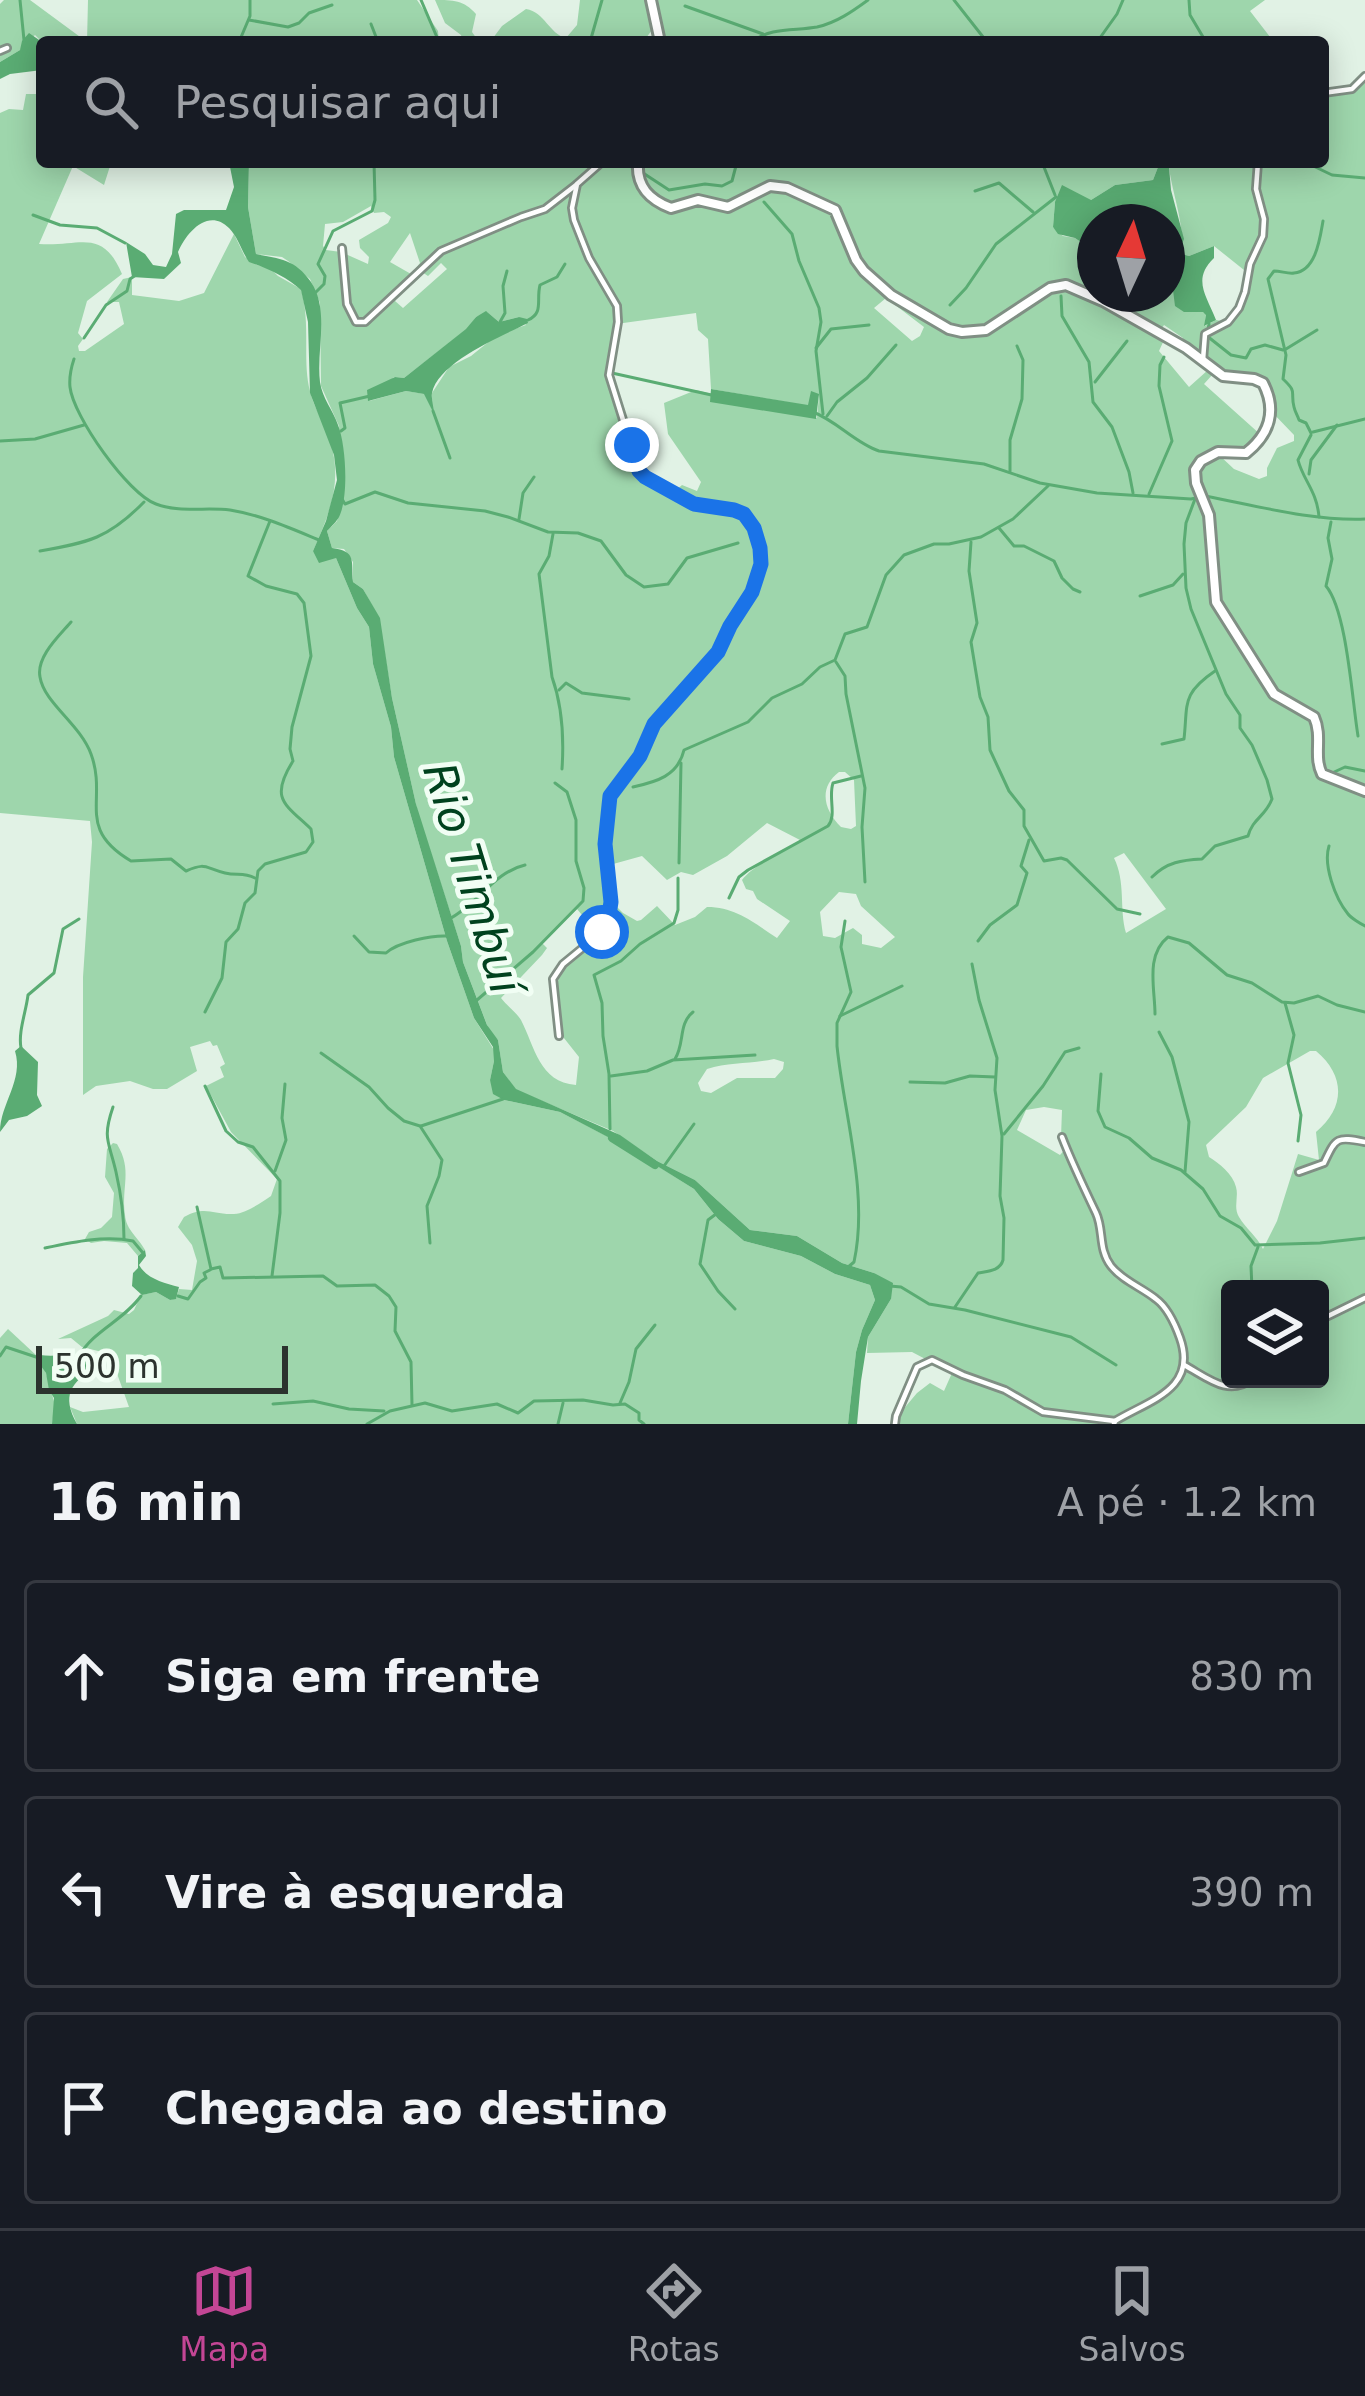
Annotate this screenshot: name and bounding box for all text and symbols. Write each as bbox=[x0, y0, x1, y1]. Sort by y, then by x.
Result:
search box bbox=[36, 36, 1329, 168]
icon: search bbox=[78, 69, 144, 135]
text: Pesquisar aqui bbox=[174, 76, 501, 129]
north arrow bbox=[1077, 204, 1185, 312]
route end bbox=[605, 418, 659, 472]
water label: Rio Timbuí bbox=[412, 756, 534, 1005]
route start bbox=[575, 905, 629, 959]
map controls bbox=[1221, 1280, 1329, 1388]
button: layers bbox=[1221, 1280, 1329, 1388]
scale bar bbox=[36, 1340, 288, 1393]
text: 500 m bbox=[54, 1347, 160, 1386]
text: 16 min bbox=[48, 1473, 244, 1532]
text: A pé · 1.2 km bbox=[1057, 1480, 1317, 1525]
icon: ahead bbox=[51, 1643, 117, 1709]
text: Siga em frente bbox=[165, 1650, 541, 1703]
text: 830 m bbox=[1189, 1654, 1314, 1699]
icon: left bbox=[51, 1859, 117, 1925]
text: Vire à esquerda bbox=[165, 1866, 566, 1919]
text: 390 m bbox=[1189, 1870, 1314, 1915]
icon: arrive bbox=[51, 2075, 117, 2141]
text: Chegada ao destino bbox=[165, 2082, 668, 2135]
tab: Mapa bbox=[179, 2258, 269, 2369]
tab: Rotas bbox=[628, 2258, 720, 2369]
tab: Salvos bbox=[1078, 2258, 1186, 2369]

